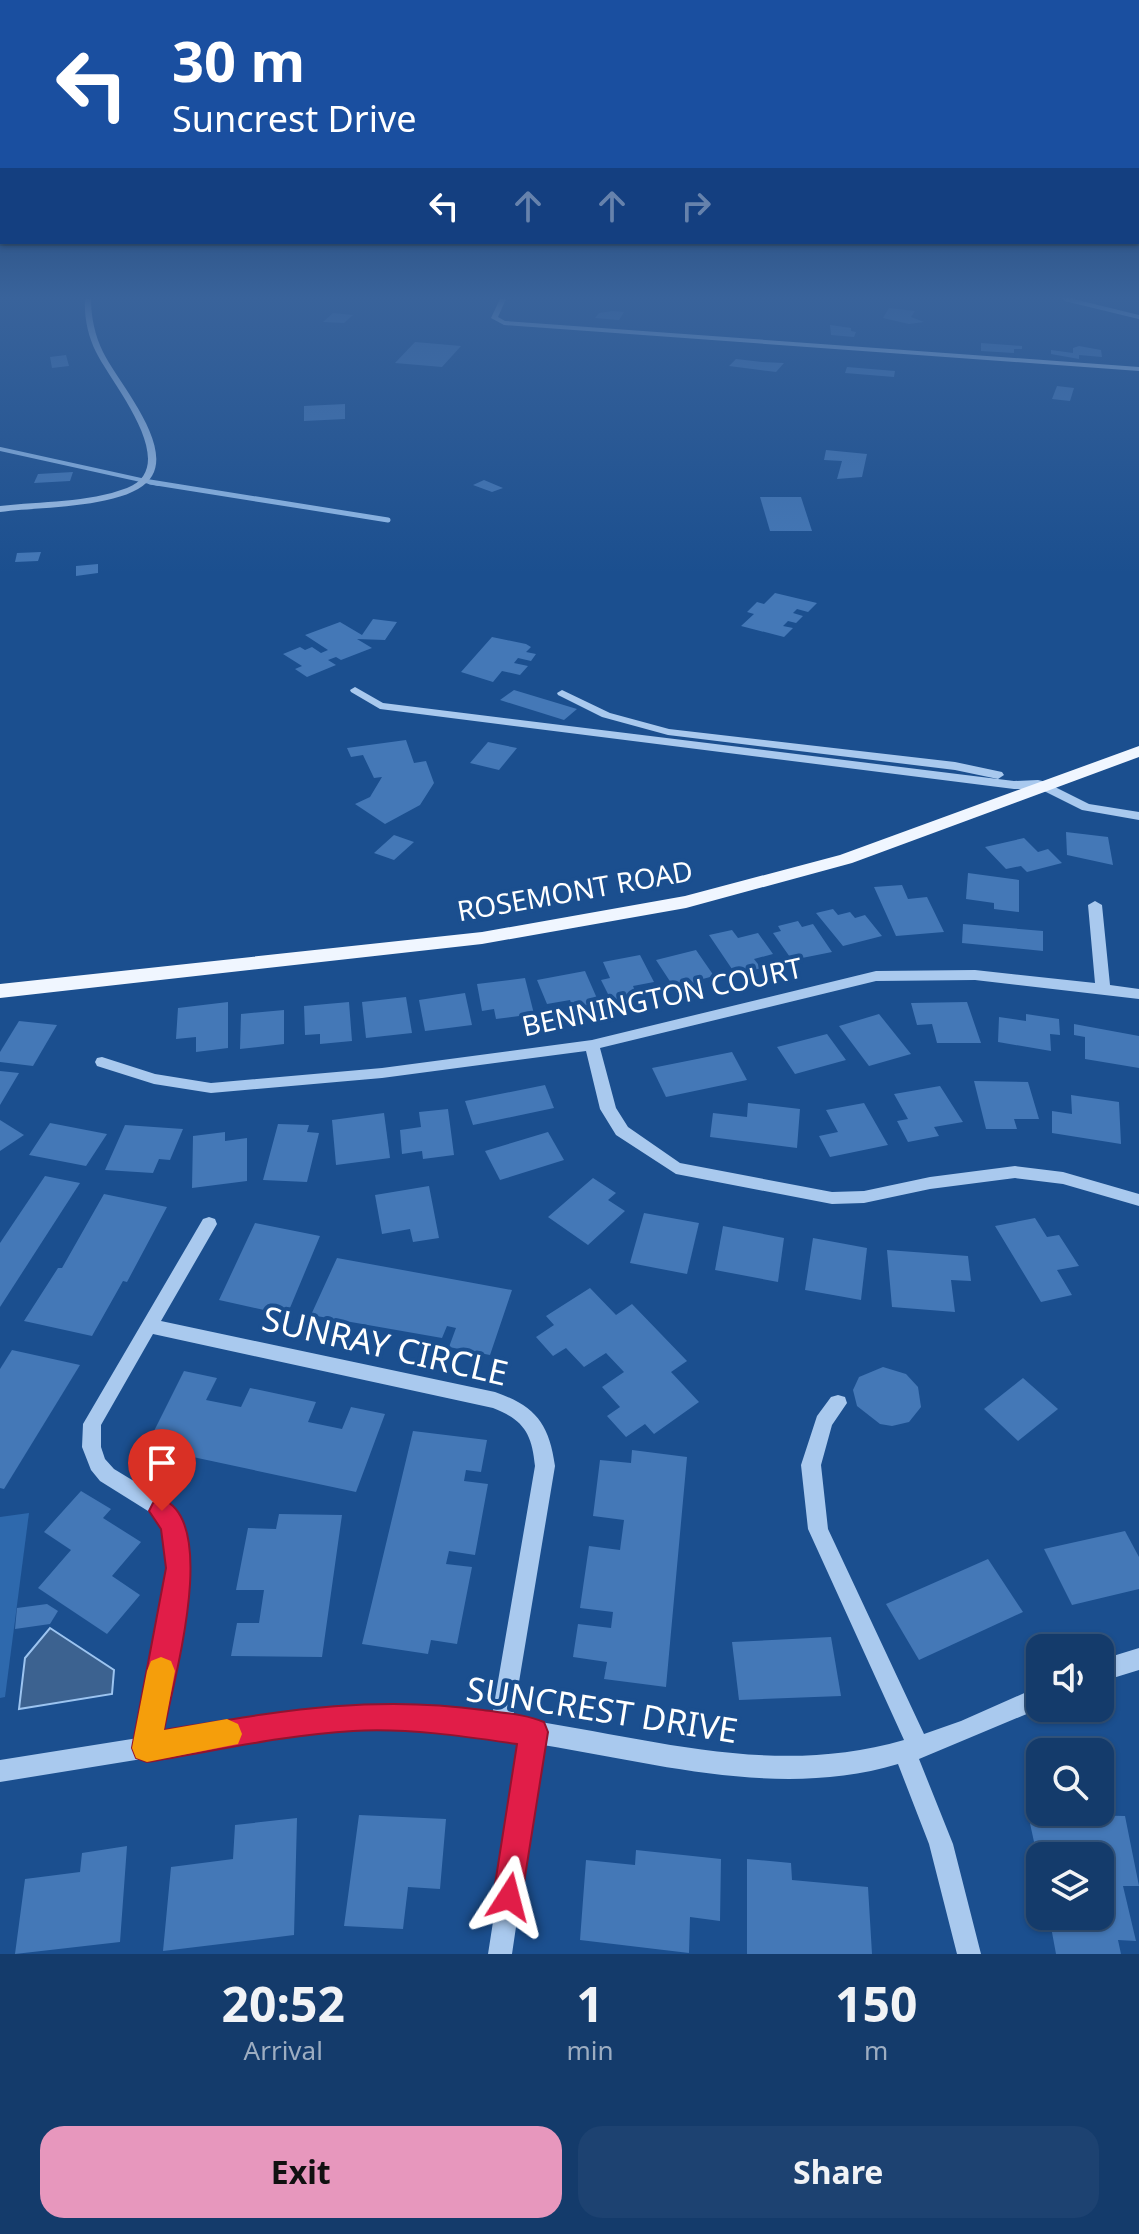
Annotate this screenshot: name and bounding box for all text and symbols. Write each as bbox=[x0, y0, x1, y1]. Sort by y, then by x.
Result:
text: 30 m bbox=[172, 22, 305, 98]
icon: left bbox=[40, 32, 144, 136]
text: Suncrest Drive bbox=[172, 94, 417, 143]
icon: left bbox=[422, 184, 466, 228]
icon: ahead bbox=[506, 184, 550, 228]
icon: ahead bbox=[590, 184, 634, 228]
icon: right bbox=[674, 184, 718, 228]
street label: ROSEMONT ROAD bbox=[454, 851, 696, 929]
street label: BENNINGTON COURT bbox=[518, 948, 806, 1044]
street label: SUNRAY CIRCLE bbox=[258, 1294, 513, 1396]
pin bbox=[128, 1429, 196, 1511]
icon: arrive bbox=[140, 1441, 184, 1485]
map controls bbox=[1026, 1634, 1114, 1930]
button: sound bbox=[1026, 1634, 1114, 1722]
street label: SUNCREST DRIVE bbox=[463, 1665, 741, 1753]
button: search bbox=[1026, 1738, 1114, 1826]
button: layers bbox=[1026, 1842, 1114, 1930]
position arrow bbox=[467, 1855, 551, 1939]
text: 20:52 bbox=[222, 1971, 345, 2036]
text: 1 bbox=[576, 1971, 604, 2036]
text: 150 bbox=[835, 1971, 917, 2036]
text: Arrival bbox=[244, 2032, 323, 2068]
text: min bbox=[566, 2032, 614, 2068]
text: m bbox=[864, 2032, 888, 2068]
button: Exit bbox=[40, 2126, 562, 2218]
button: Share bbox=[578, 2126, 1099, 2218]

